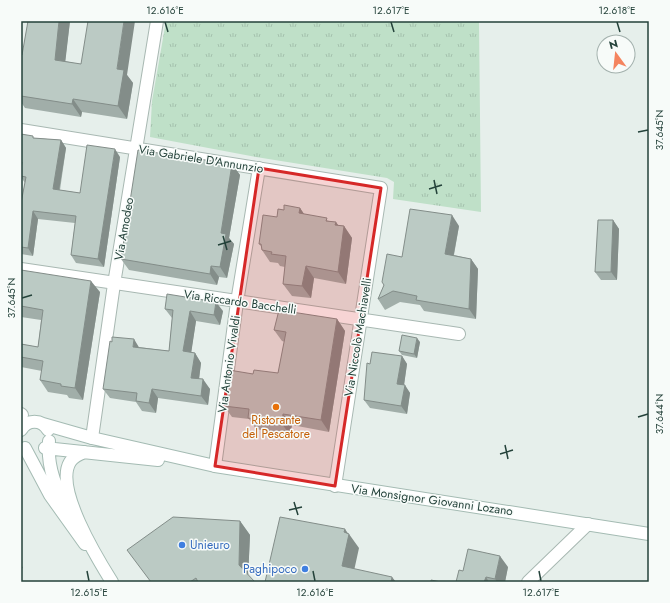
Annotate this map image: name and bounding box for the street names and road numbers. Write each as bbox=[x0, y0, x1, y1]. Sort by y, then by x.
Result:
street label: Via Gabriele D'Annunzio bbox=[137, 140, 265, 178]
street label: Via Amodeo bbox=[110, 196, 138, 262]
street label: Via Niccolò Machiavelli bbox=[340, 276, 376, 398]
street label: Via Riccardo Bacchelli bbox=[182, 285, 298, 319]
street label: Via Antonio Vivaldi bbox=[213, 314, 245, 414]
street label: Via Monsignor Giovanni Lozano bbox=[350, 480, 515, 520]

